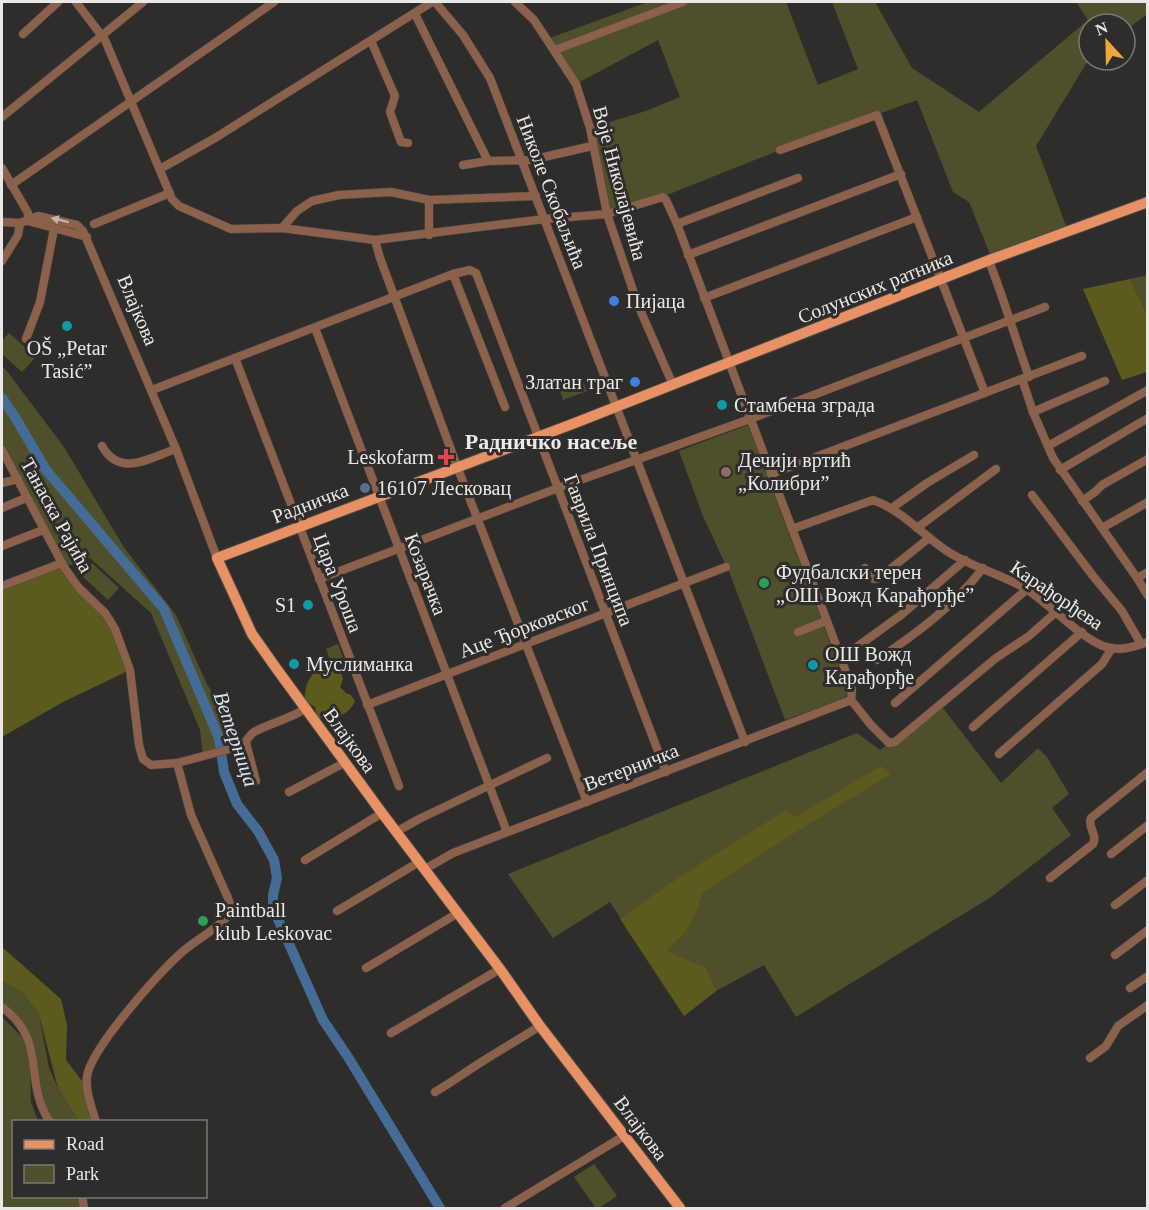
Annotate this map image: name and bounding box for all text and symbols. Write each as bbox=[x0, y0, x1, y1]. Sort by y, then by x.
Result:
north arrow bbox=[1077, 12, 1137, 72]
text: N bbox=[1093, 18, 1111, 39]
street label: Воје Николајевића bbox=[588, 104, 651, 263]
street label: Николе Скобаљића bbox=[513, 112, 591, 272]
one-way arrow bbox=[51, 215, 69, 225]
street label: Солунских ратника bbox=[794, 246, 956, 329]
street label: Влајкова bbox=[112, 271, 163, 349]
place label: Пијаца bbox=[626, 290, 685, 313]
marker: Пијаца bbox=[607, 294, 621, 308]
marker: OŠ „Petar Tasić” bbox=[60, 319, 74, 333]
place label: OŠ „Petar Tasić” bbox=[27, 336, 108, 382]
place label: Златан траг bbox=[525, 371, 623, 394]
marker: Златан траг bbox=[628, 375, 642, 389]
place label: Стамбена зграда bbox=[734, 394, 875, 417]
marker: Стамбена зграда bbox=[715, 398, 729, 412]
district label: Радничко насеље bbox=[465, 429, 638, 454]
place label: Leskofarm bbox=[347, 446, 434, 468]
place label: Дечији вртић „Колибри” bbox=[738, 449, 851, 495]
marker: Leskofarm bbox=[439, 450, 453, 464]
street label: Танаска Рајића bbox=[16, 454, 98, 577]
marker: Дечији вртић „Колибри” bbox=[719, 465, 733, 479]
street label: Гаврила Принципа bbox=[559, 471, 638, 629]
place label: 16107 Лесковац bbox=[377, 477, 511, 500]
street label: Радничка bbox=[269, 478, 352, 529]
marker: 16107 Лесковац bbox=[358, 481, 372, 495]
street label: Козарачка bbox=[399, 530, 452, 618]
street label: Цара Уроша bbox=[308, 531, 367, 636]
street label: Карађорђева bbox=[1006, 556, 1108, 635]
place label: Фудбалски терен „ОШ Вожд Карађорђе” bbox=[776, 561, 974, 607]
marker: Фудбалски терен „ОШ Вожд Карађорђе” bbox=[757, 576, 771, 590]
street label: Аце Ђорковског bbox=[456, 592, 593, 663]
place label: S1 bbox=[275, 594, 296, 616]
marker: S1 bbox=[301, 598, 315, 612]
place label: ОШ Вожд Карађорђе bbox=[825, 643, 914, 689]
place label: Муслиманка bbox=[306, 653, 413, 676]
marker: Муслиманка bbox=[287, 657, 301, 671]
marker: ОШ Вожд Карађорђе bbox=[806, 658, 820, 672]
water label: Ветерница bbox=[209, 688, 263, 790]
street label: Влајкова bbox=[318, 703, 381, 777]
street label: Ветерничка bbox=[581, 739, 682, 796]
place label: Paintball klub Leskovac bbox=[215, 899, 332, 944]
marker: Paintball klub Leskovac bbox=[196, 914, 210, 928]
street label: Влајкова bbox=[609, 1092, 672, 1165]
legend bbox=[12, 1120, 207, 1198]
text: Road bbox=[66, 1134, 104, 1154]
text: Park bbox=[66, 1164, 99, 1184]

